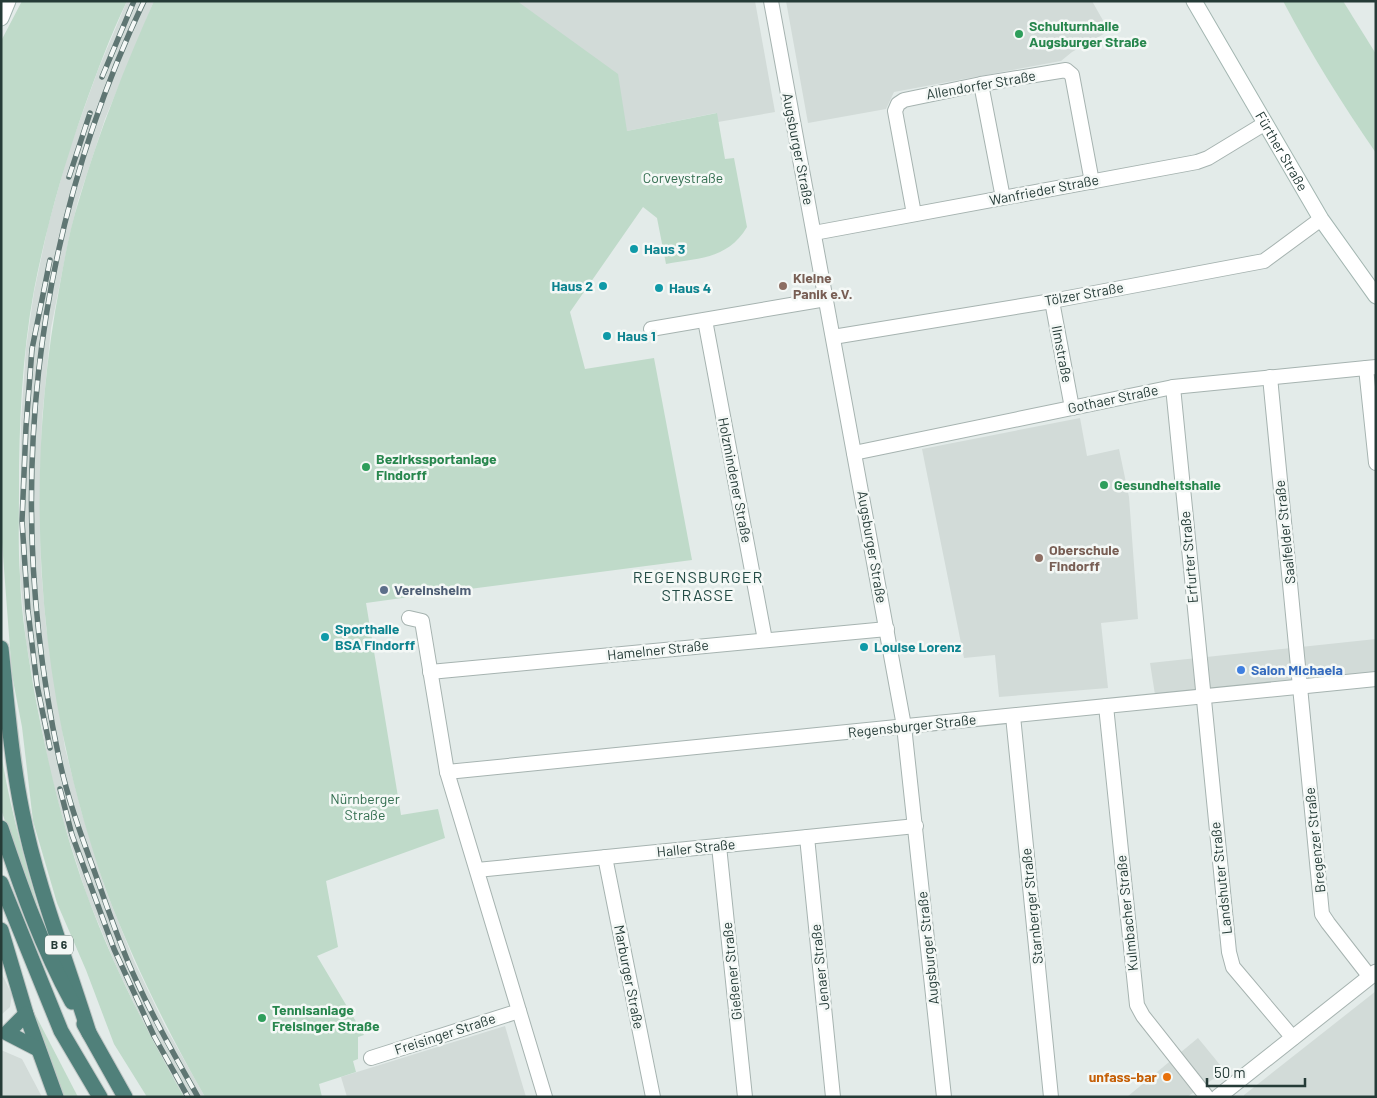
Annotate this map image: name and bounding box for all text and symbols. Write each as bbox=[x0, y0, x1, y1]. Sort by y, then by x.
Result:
place label: Schulturnhalle Augsburger Straße bbox=[1029, 17, 1147, 50]
marker: Schulturnhalle Augsburger Straße bbox=[1013, 28, 1025, 40]
street label: Allendorfer Straße bbox=[925, 67, 1037, 103]
street label: Augsburger Straße bbox=[779, 91, 818, 206]
street label: Fürther Straße bbox=[1252, 108, 1312, 194]
park label: Corveystraße bbox=[643, 169, 723, 186]
street label: Wanfrieder Straße bbox=[988, 171, 1100, 208]
place label: Haus 3 bbox=[644, 240, 685, 257]
marker: Haus 3 bbox=[628, 243, 640, 255]
place label: Kleine Panik e.V. bbox=[793, 269, 852, 302]
place label: Haus 2 bbox=[552, 277, 593, 294]
street label: Tölzer Straße bbox=[1043, 278, 1125, 309]
place label: Haus 4 bbox=[669, 279, 711, 296]
marker: Haus 2 bbox=[597, 280, 609, 292]
marker: Kleine Panik e.V. bbox=[777, 280, 789, 292]
marker: Haus 4 bbox=[653, 282, 665, 294]
street label: Ilmstraße bbox=[1049, 324, 1076, 384]
place label: Haus 1 bbox=[617, 327, 656, 344]
marker: Haus 1 bbox=[601, 330, 613, 342]
street label: Gothaer Straße bbox=[1066, 381, 1160, 416]
street label: Holzmindener Straße bbox=[715, 416, 756, 544]
place label: Bezirkssportanlage Findorff bbox=[376, 450, 497, 483]
marker: Bezirkssportanlage Findorff bbox=[360, 461, 372, 473]
place label: Gesundheitshalle bbox=[1114, 476, 1221, 493]
marker: Gesundheitshalle bbox=[1098, 479, 1110, 491]
street label: Saalfelder Straße bbox=[1271, 479, 1298, 585]
street label: Augsburger Straße bbox=[854, 489, 891, 604]
street label: Erfurter Straße bbox=[1176, 510, 1201, 604]
place label: Oberschule Findorff bbox=[1049, 541, 1120, 574]
marker: Oberschule Findorff bbox=[1033, 552, 1045, 564]
district label: REGENSBURGER STRASSE bbox=[633, 567, 763, 604]
place label: Vereinsheim bbox=[394, 581, 471, 598]
marker: Vereinsheim bbox=[378, 584, 390, 596]
place label: Sporthalle BSA Findorff bbox=[335, 620, 415, 653]
marker: Sporthalle BSA Findorff bbox=[319, 631, 331, 643]
street label: Hamelner Straße bbox=[606, 636, 710, 663]
place label: Louise Lorenz bbox=[874, 638, 962, 655]
marker: Louise Lorenz bbox=[858, 641, 870, 653]
place label: Salon Michaela bbox=[1251, 661, 1343, 678]
marker: Salon Michaela bbox=[1235, 664, 1247, 676]
street label: Regensburger Straße bbox=[847, 710, 977, 741]
street label: Bregenzer Straße bbox=[1301, 786, 1329, 894]
park label: Nürnberger Straße bbox=[330, 790, 400, 823]
street label: Landshuter Straße bbox=[1206, 821, 1235, 935]
street label: Haller Straße bbox=[656, 835, 736, 860]
street label: Starnberger Straße bbox=[1017, 847, 1046, 965]
street label: Kulmbacher Straße bbox=[1112, 854, 1141, 972]
street label: Augsburger Straße bbox=[913, 891, 942, 1006]
street label: Gießener Straße bbox=[718, 921, 745, 1021]
street label: Marburger Straße bbox=[611, 923, 648, 1031]
street label: Jenaer Straße bbox=[807, 923, 832, 1011]
road number: B 6 bbox=[45, 936, 73, 954]
place label: Tennisanlage Freisinger Straße bbox=[272, 1001, 380, 1034]
street label: Freisinger Straße bbox=[392, 1009, 498, 1058]
marker: Tennisanlage Freisinger Straße bbox=[256, 1012, 268, 1024]
scale bar bbox=[1207, 1056, 1304, 1088]
text: 50 m bbox=[1214, 1063, 1246, 1081]
place label: unfass-bar bbox=[1089, 1068, 1158, 1085]
marker: unfass-bar bbox=[1161, 1071, 1173, 1083]

